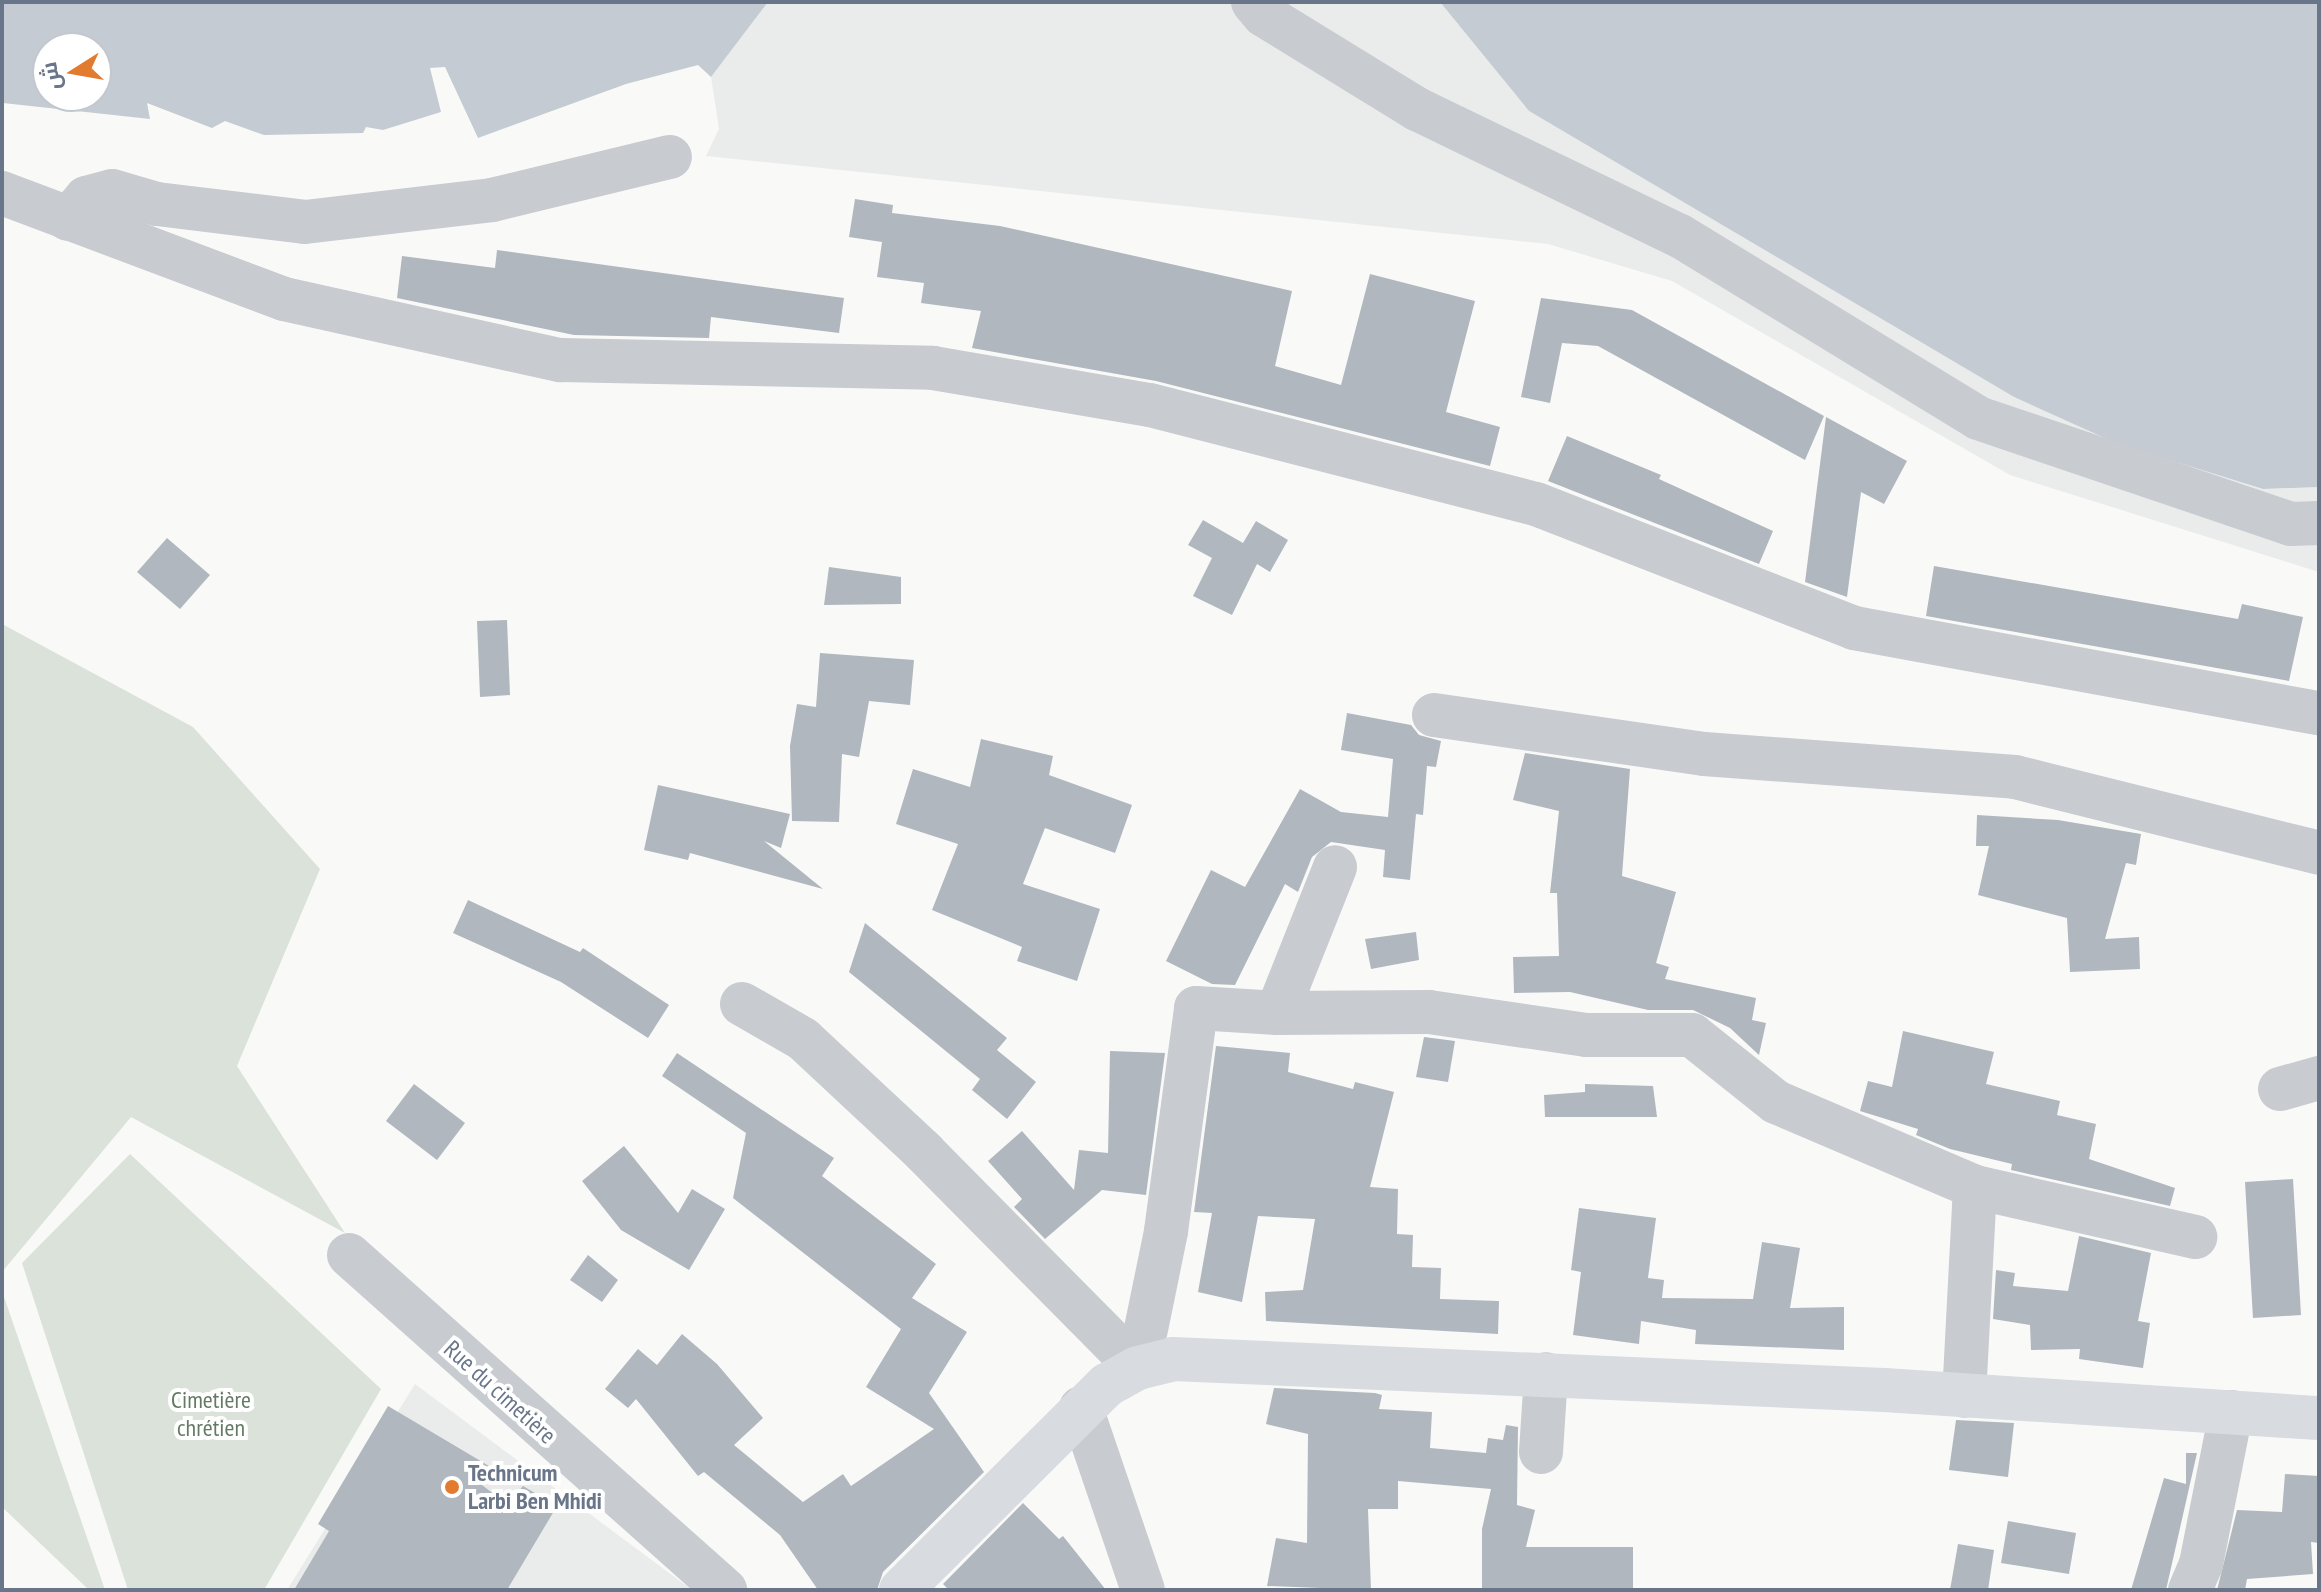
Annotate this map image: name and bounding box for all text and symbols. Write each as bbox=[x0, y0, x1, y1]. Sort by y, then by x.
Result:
north arrow bbox=[32, 32, 112, 112]
text: ش bbox=[34, 60, 67, 93]
street label: Rue du cimetière bbox=[438, 1334, 562, 1450]
park label: Cimetière chrétien bbox=[171, 1386, 251, 1442]
place label: Technicum Larbi Ben Mhidi bbox=[468, 1459, 602, 1515]
marker: Technicum Larbi Ben Mhidi bbox=[443, 1478, 461, 1496]

